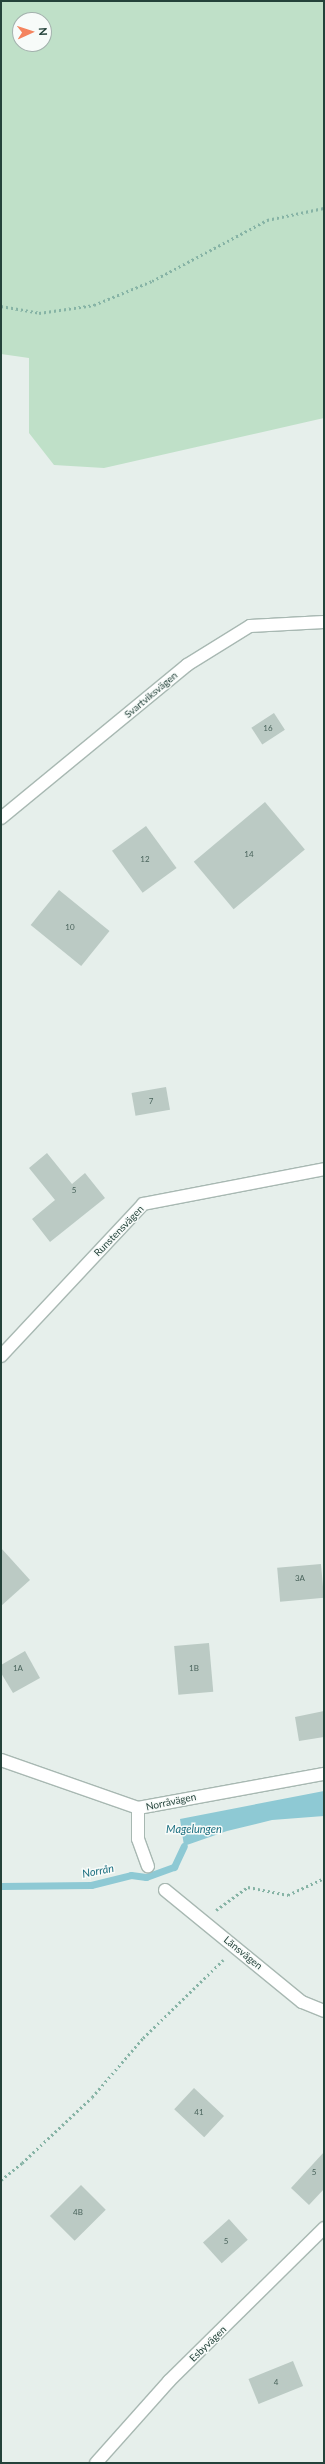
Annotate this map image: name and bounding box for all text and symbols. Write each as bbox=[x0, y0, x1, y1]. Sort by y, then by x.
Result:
north arrow bbox=[12, 12, 52, 52]
text: N bbox=[37, 27, 50, 36]
street label: Svartviksvägen bbox=[122, 669, 180, 721]
house number: 16 bbox=[263, 724, 273, 734]
house number: 14 bbox=[244, 850, 254, 860]
house number: 12 bbox=[140, 855, 150, 865]
house number: 10 bbox=[65, 923, 75, 933]
house number: 7 bbox=[149, 1097, 153, 1107]
house number: 5 bbox=[72, 1186, 76, 1196]
street label: Runstensvägen bbox=[92, 1203, 146, 1259]
house number: 3A bbox=[295, 1574, 305, 1584]
house number: 1A bbox=[13, 1664, 23, 1674]
house number: 1B bbox=[189, 1664, 199, 1674]
street label: Norråvägen bbox=[145, 1791, 197, 1813]
water label: Magelungen bbox=[166, 1822, 222, 1836]
water label: Norrån bbox=[81, 1861, 115, 1881]
street label: Länsvägen bbox=[221, 1934, 265, 1972]
house number: 41 bbox=[194, 2108, 204, 2118]
house number: 5 bbox=[312, 2168, 316, 2178]
house number: 4B bbox=[73, 2208, 83, 2218]
house number: 5 bbox=[224, 2237, 228, 2247]
street label: Esbyvägen bbox=[187, 2323, 229, 2365]
house number: 4 bbox=[274, 2378, 278, 2388]

